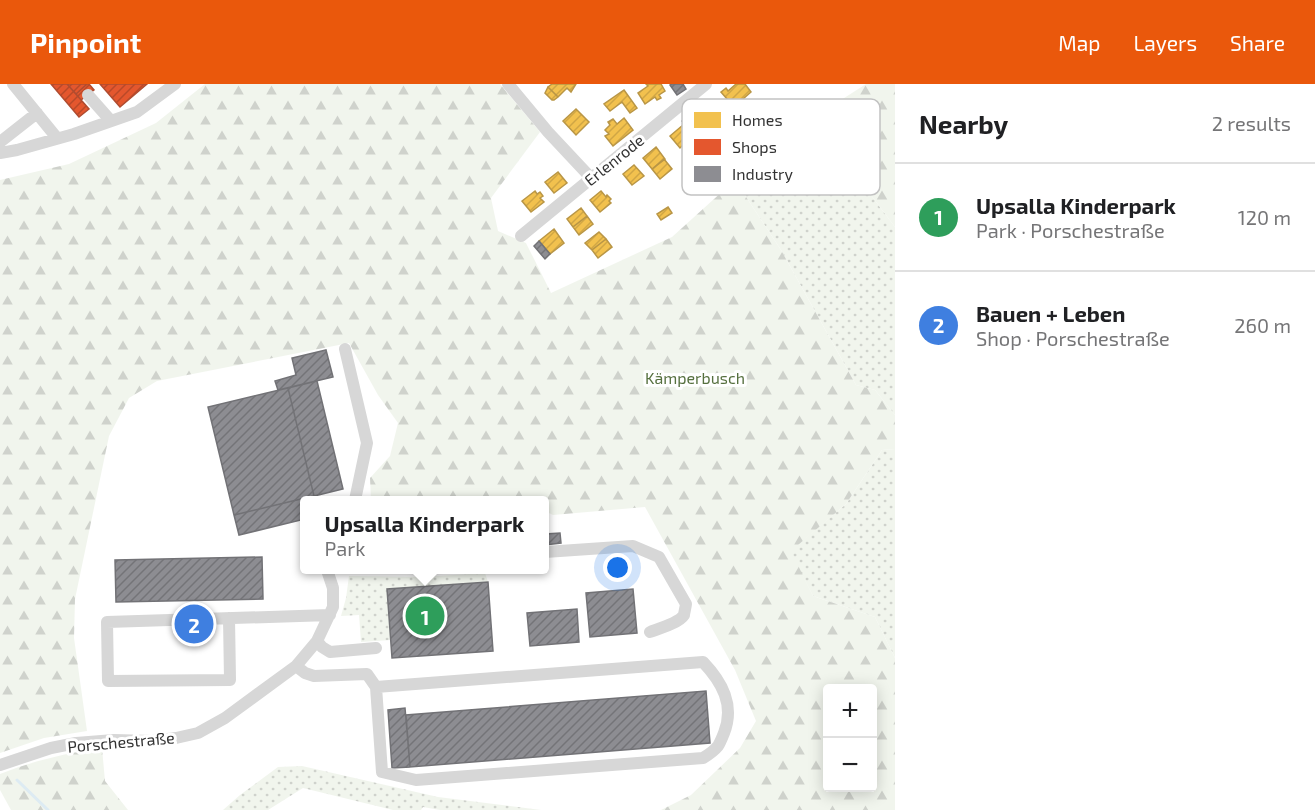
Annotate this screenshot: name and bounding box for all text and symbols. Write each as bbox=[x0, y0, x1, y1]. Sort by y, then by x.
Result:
text: Pinpoint bbox=[30, 25, 141, 59]
text: Map bbox=[1058, 30, 1100, 55]
text: Layers bbox=[1133, 30, 1197, 55]
text: Share bbox=[1230, 30, 1285, 55]
legend bbox=[682, 99, 880, 195]
text: Nearby bbox=[919, 108, 1008, 139]
text: Homes bbox=[732, 110, 783, 129]
text: 2 results bbox=[1212, 111, 1291, 135]
street label: Erlenrode bbox=[580, 130, 647, 189]
text: Shops bbox=[732, 137, 777, 156]
text: Industry bbox=[732, 164, 793, 183]
text: Upsalla Kinderpark bbox=[976, 192, 1176, 218]
text: 1 bbox=[934, 205, 943, 229]
text: 120 m bbox=[1238, 205, 1291, 229]
text: Park · Porschestraße bbox=[976, 218, 1165, 242]
text: Bauen + Leben bbox=[976, 300, 1126, 326]
text: 2 bbox=[933, 313, 944, 337]
text: 260 m bbox=[1234, 313, 1291, 337]
text: Shop · Porschestraße bbox=[976, 326, 1170, 350]
park label: Kämperbusch bbox=[645, 368, 745, 387]
popup bbox=[300, 496, 549, 574]
text: Upsalla Kinderpark bbox=[325, 510, 524, 536]
text: Park bbox=[325, 536, 365, 560]
your location bbox=[603, 553, 632, 582]
pin: 1 bbox=[406, 594, 444, 638]
pin: 2 bbox=[174, 602, 214, 646]
map controls bbox=[823, 684, 877, 792]
button: + bbox=[823, 684, 877, 738]
street label: Porschestraße bbox=[67, 727, 175, 756]
button: − bbox=[823, 738, 877, 792]

